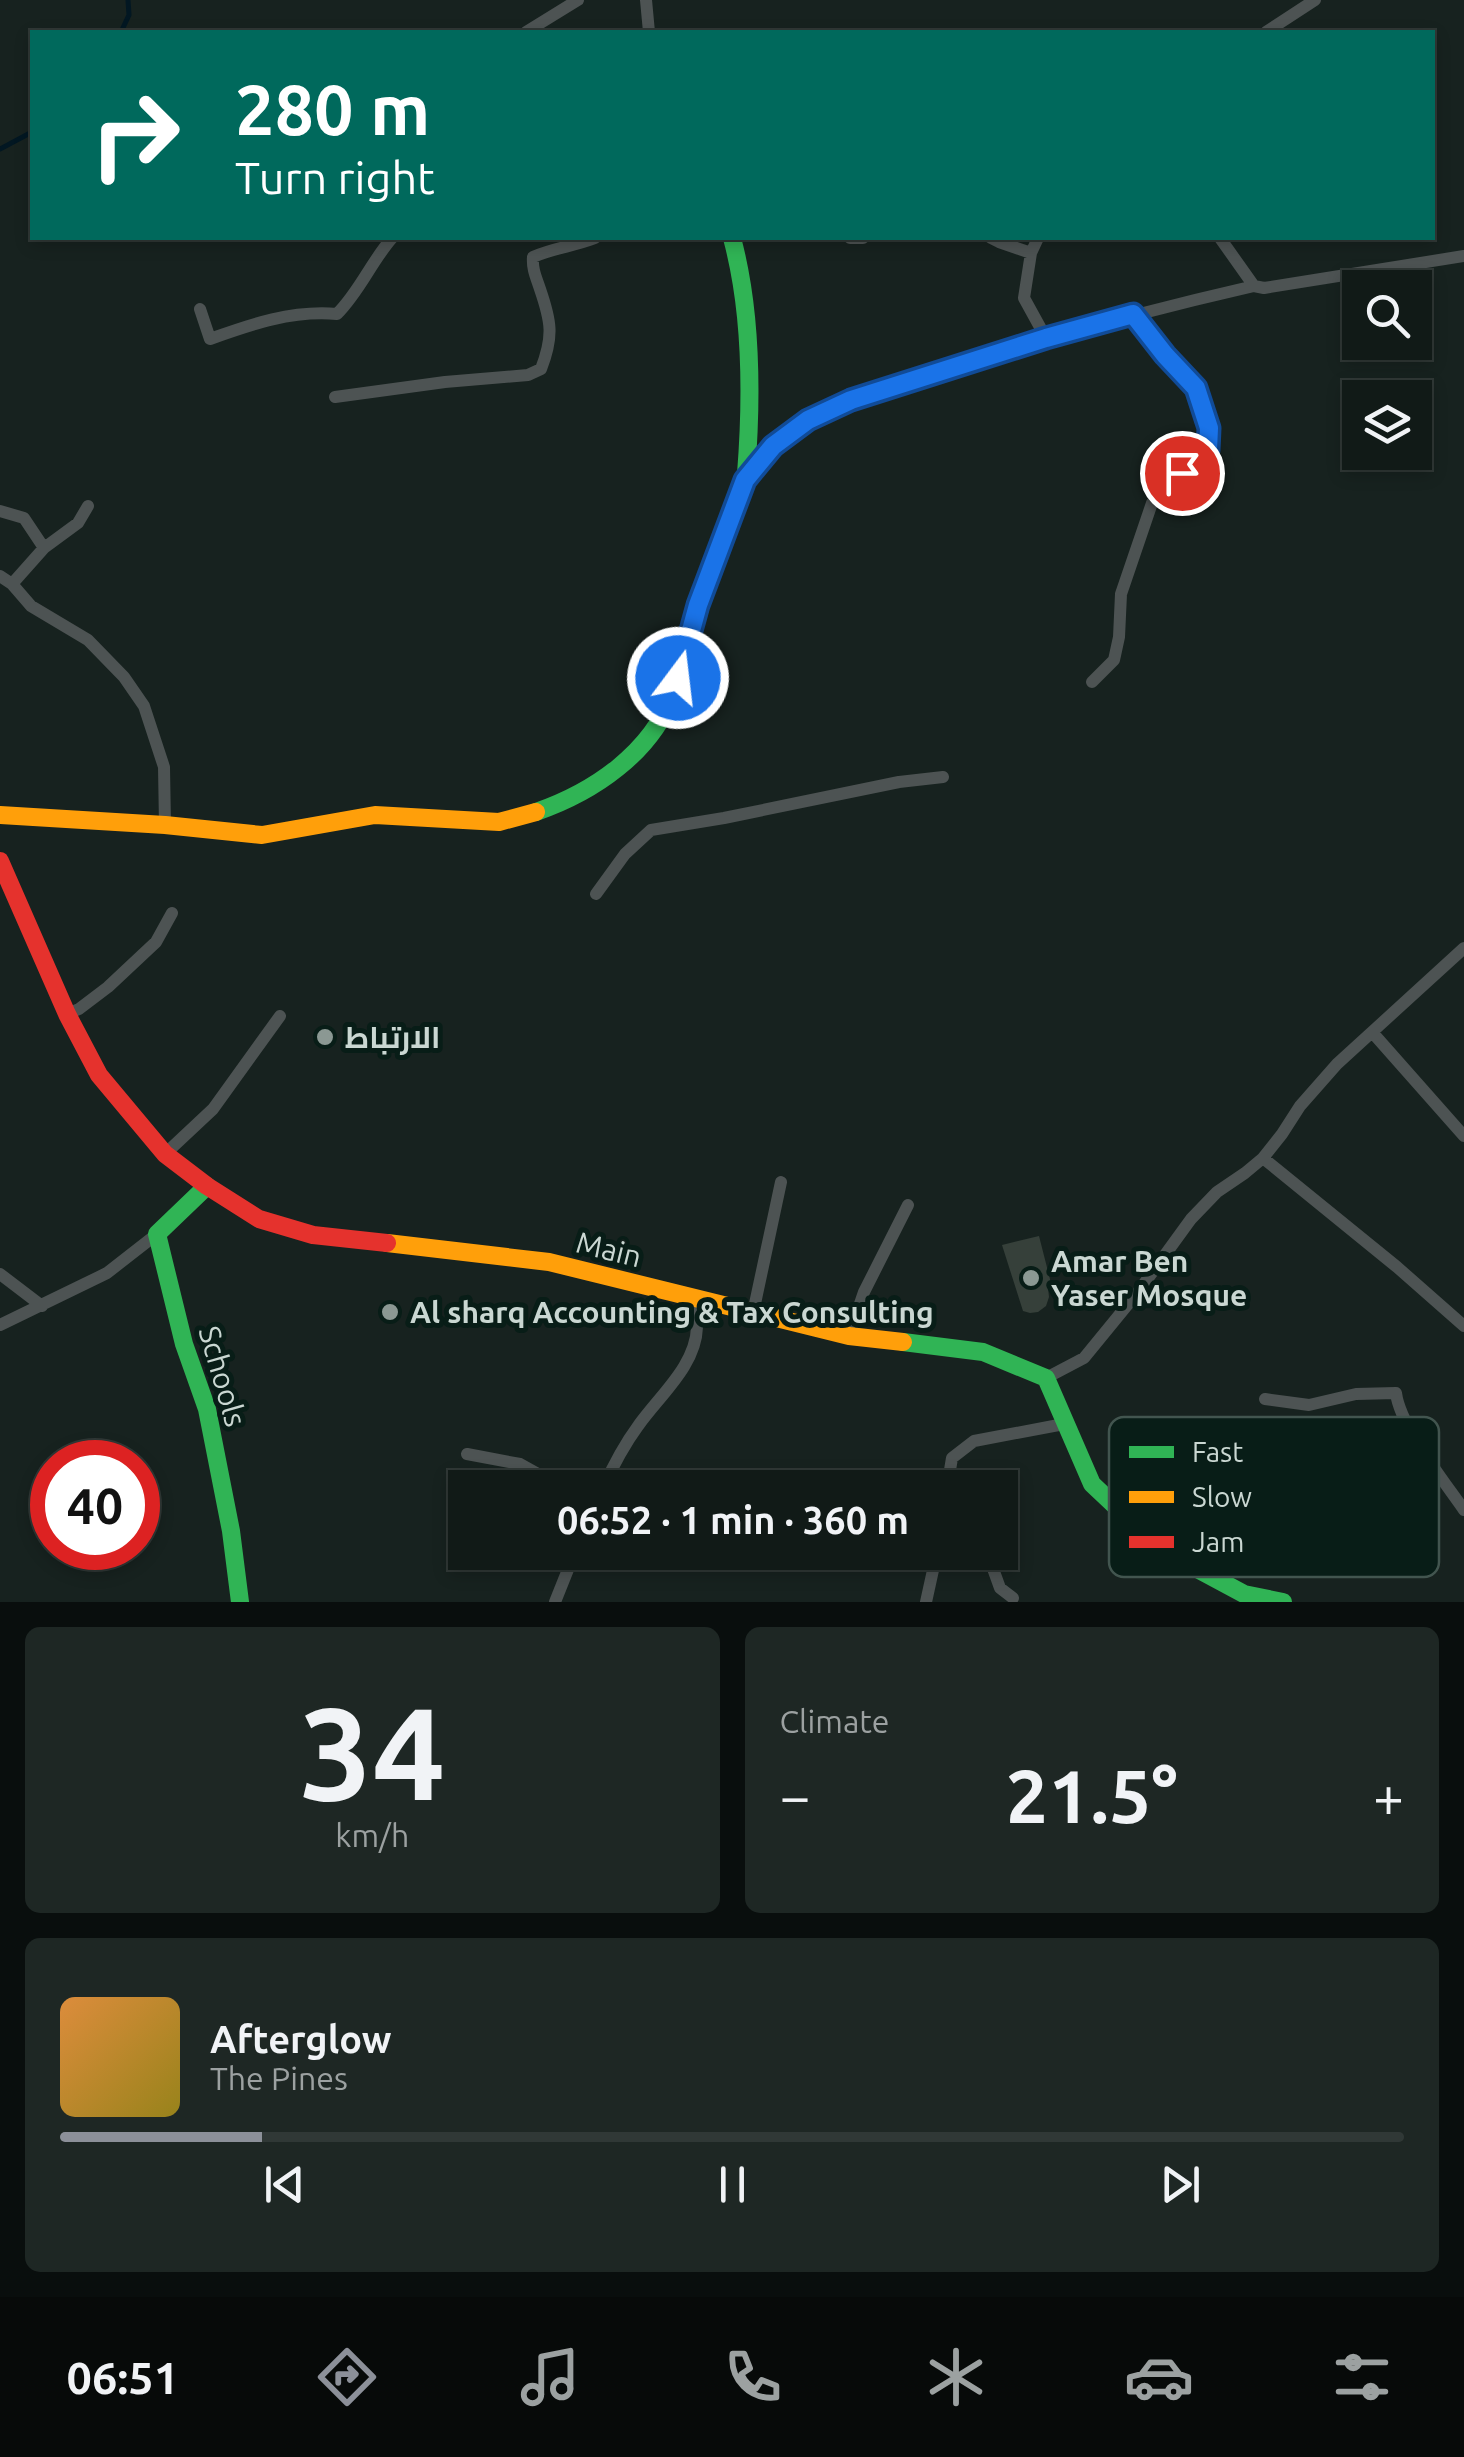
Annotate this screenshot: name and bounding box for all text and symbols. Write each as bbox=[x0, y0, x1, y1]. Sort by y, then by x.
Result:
icon: right bbox=[70, 70, 200, 200]
text: 280 m bbox=[235, 70, 430, 148]
text: Turn right bbox=[235, 152, 435, 203]
map controls bbox=[1342, 270, 1432, 470]
button: search bbox=[1342, 270, 1432, 360]
button: layers bbox=[1342, 380, 1432, 470]
pin bbox=[1140, 431, 1225, 516]
icon: arrive bbox=[1155, 446, 1210, 501]
position arrow bbox=[626, 626, 730, 730]
place label: الارتباط bbox=[345, 1020, 440, 1055]
marker: الارتباط bbox=[314, 1026, 336, 1048]
street label: Main bbox=[573, 1225, 645, 1273]
place label: Amar Ben Yaser Mosque bbox=[1051, 1244, 1247, 1312]
marker: Amar Ben Yaser Mosque bbox=[1020, 1267, 1042, 1289]
place label: Al sharq Accounting & Tax Consulting bbox=[410, 1295, 934, 1329]
marker: Al sharq Accounting & Tax Consulting bbox=[379, 1301, 401, 1323]
street label: Schools bbox=[192, 1322, 254, 1430]
legend bbox=[1109, 1417, 1439, 1577]
text: Fast bbox=[1192, 1436, 1243, 1467]
speed limit sign: 40 bbox=[30, 1440, 160, 1570]
text: Slow bbox=[1192, 1481, 1252, 1512]
text: 06:52 · 1 min · 360 m bbox=[557, 1499, 909, 1541]
text: Jam bbox=[1192, 1526, 1244, 1557]
text: 34 bbox=[299, 1679, 446, 1825]
text: Climate bbox=[780, 1703, 890, 1739]
text: 21.5° bbox=[1006, 1753, 1178, 1837]
text: − bbox=[780, 1765, 811, 1826]
text: + bbox=[1373, 1765, 1404, 1826]
text: km/h bbox=[335, 1817, 409, 1853]
text: Afterglow bbox=[210, 2018, 392, 2060]
text: The Pines bbox=[210, 2060, 348, 2096]
icon: previous bbox=[257, 2157, 312, 2212]
icon: pause bbox=[705, 2157, 760, 2212]
icon: next bbox=[1153, 2157, 1208, 2212]
icon: directions bbox=[312, 2342, 382, 2412]
icon: music bbox=[515, 2342, 585, 2412]
icon: phone bbox=[718, 2342, 788, 2412]
icon: climate bbox=[921, 2342, 991, 2412]
icon: car bbox=[1124, 2342, 1194, 2412]
icon: filters bbox=[1327, 2342, 1397, 2412]
text: 06:51 bbox=[67, 2352, 179, 2403]

